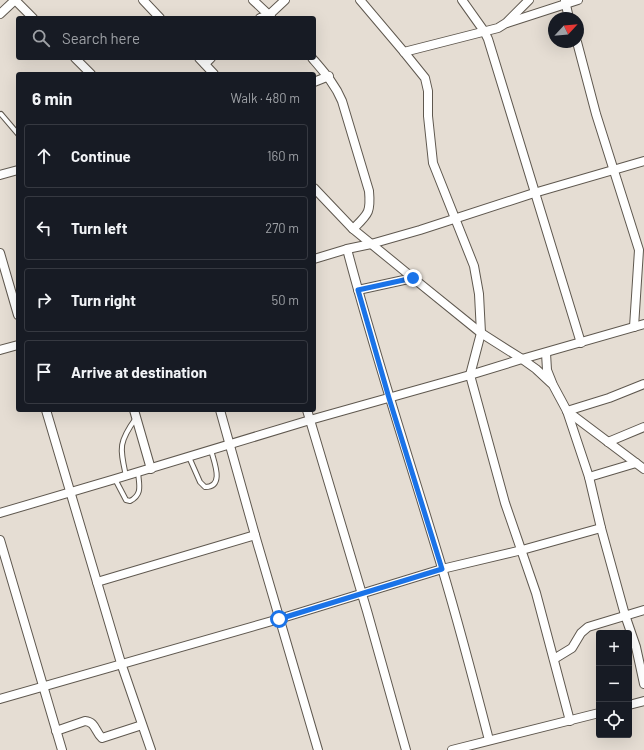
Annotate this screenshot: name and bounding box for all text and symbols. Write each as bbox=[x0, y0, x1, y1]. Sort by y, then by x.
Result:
north arrow bbox=[548, 12, 584, 48]
search box bbox=[16, 16, 316, 60]
icon: search bbox=[30, 27, 52, 49]
text: Search here bbox=[62, 29, 140, 47]
text: 6 min bbox=[32, 88, 72, 108]
text: Walk · 480 m bbox=[230, 90, 300, 106]
icon: ahead bbox=[33, 145, 55, 167]
text: Continue bbox=[71, 147, 131, 165]
text: 160 m bbox=[267, 148, 299, 164]
icon: left bbox=[33, 217, 55, 239]
text: Turn left bbox=[71, 219, 127, 237]
text: 270 m bbox=[265, 220, 299, 236]
route end bbox=[404, 269, 422, 287]
icon: right bbox=[33, 289, 55, 311]
text: Turn right bbox=[71, 291, 136, 309]
text: 50 m bbox=[272, 292, 299, 308]
icon: arrive bbox=[33, 361, 55, 383]
text: Arrive at destination bbox=[71, 363, 207, 381]
route start bbox=[270, 610, 288, 628]
map controls bbox=[596, 630, 632, 738]
button: + bbox=[596, 630, 632, 666]
button: − bbox=[596, 666, 632, 702]
button: locate bbox=[596, 702, 632, 738]

